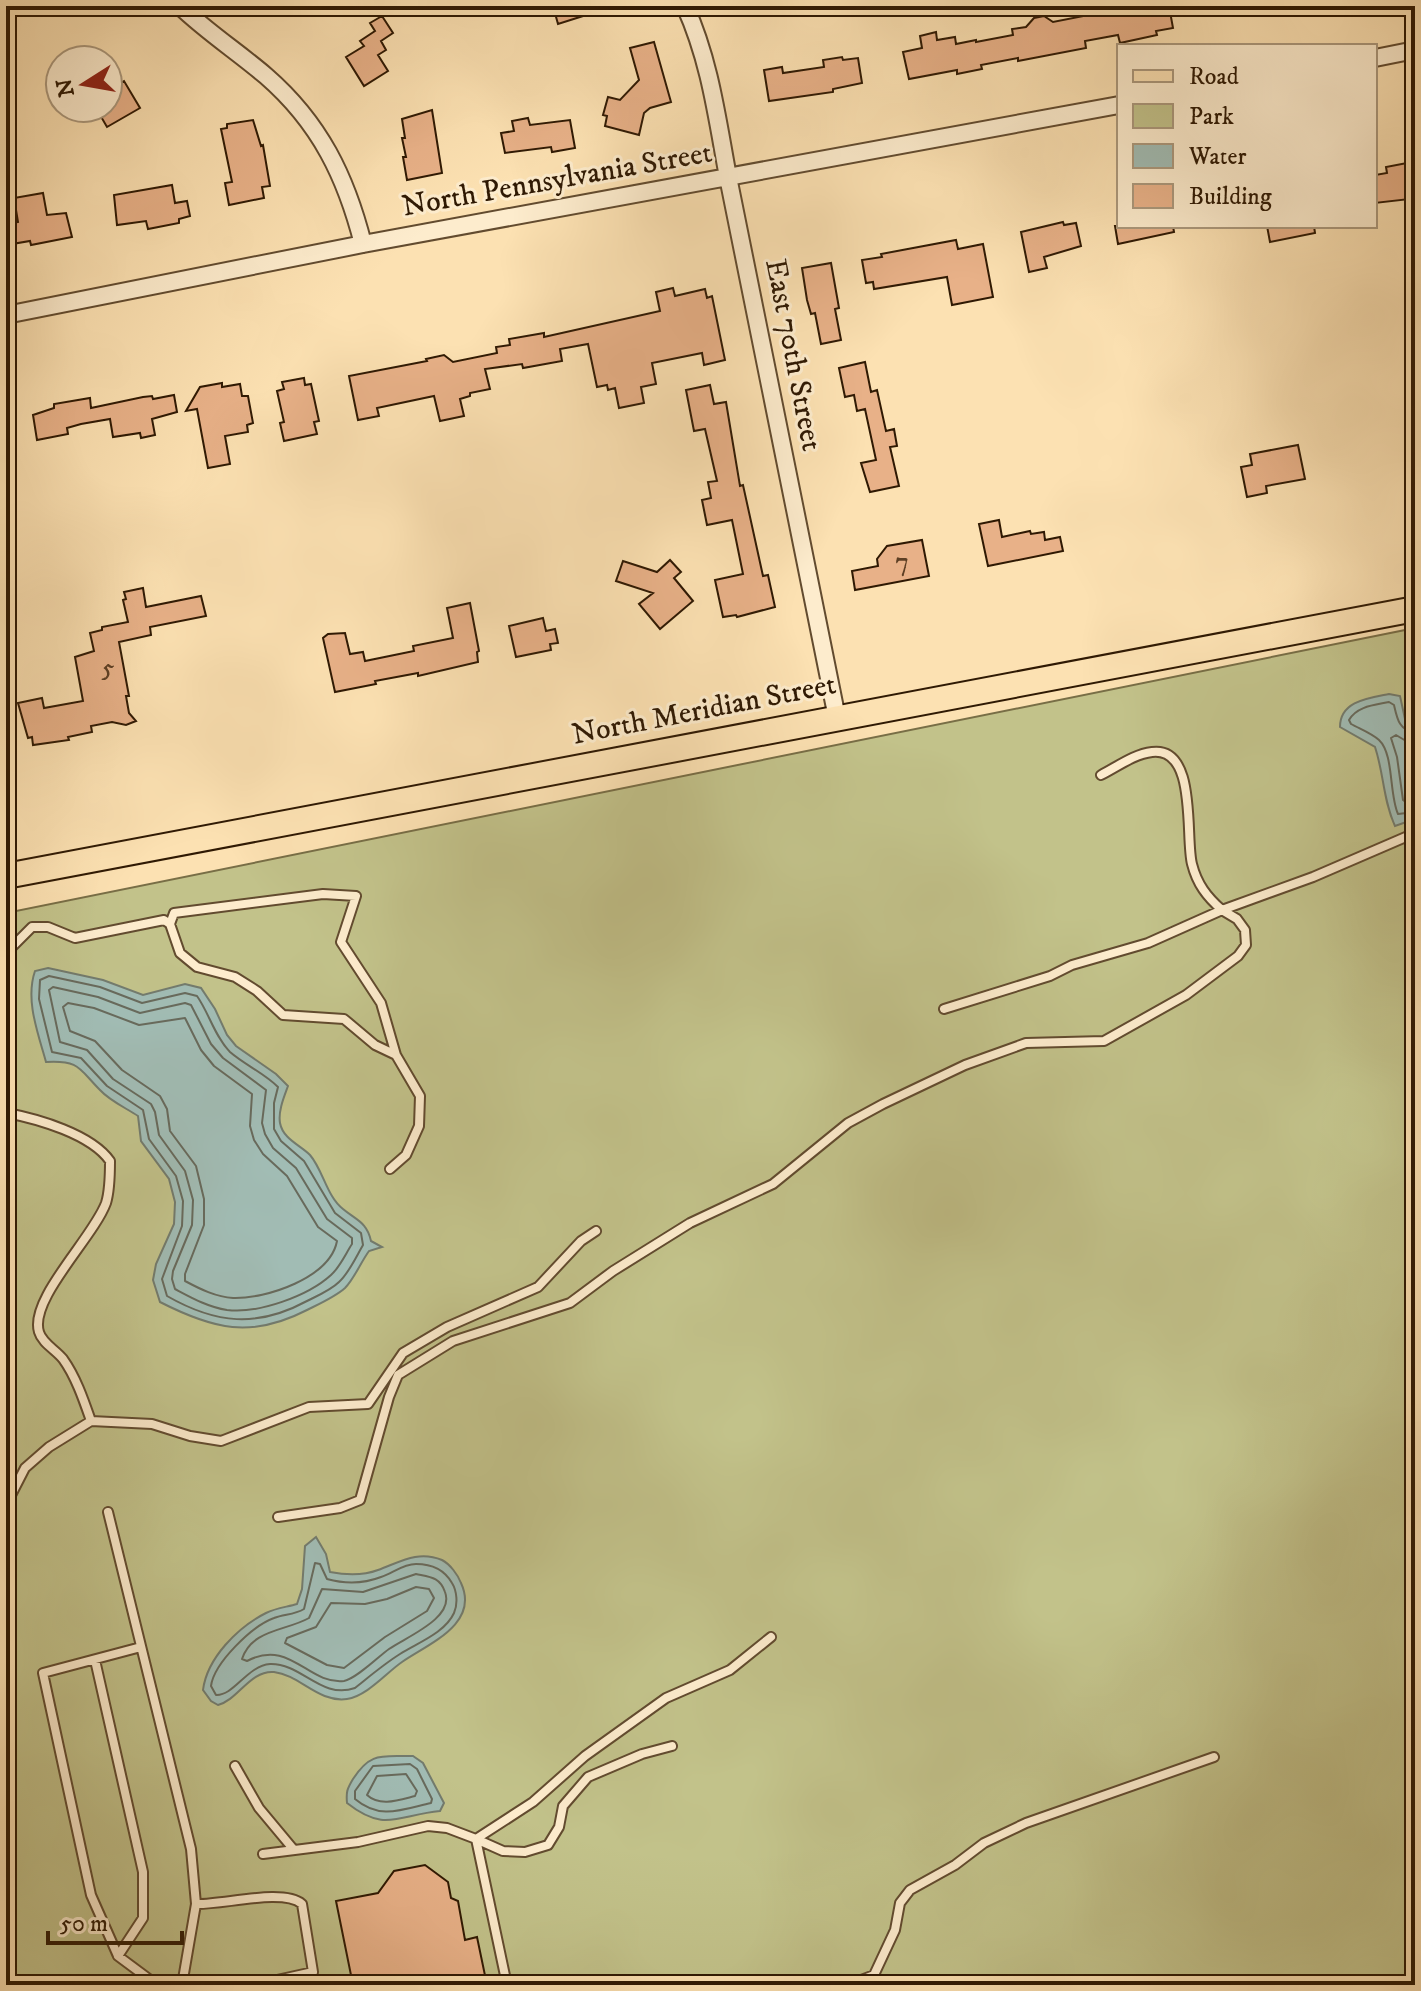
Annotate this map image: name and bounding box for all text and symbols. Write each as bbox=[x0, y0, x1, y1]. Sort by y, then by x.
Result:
north arrow bbox=[44, 44, 124, 124]
legend bbox=[1117, 44, 1377, 228]
text: Road bbox=[1189, 62, 1239, 92]
text: N bbox=[51, 76, 81, 99]
text: Park bbox=[1189, 102, 1234, 132]
street label: North Pennsylvania Street bbox=[399, 135, 715, 225]
text: Water bbox=[1188, 142, 1246, 172]
text: Building bbox=[1189, 182, 1272, 212]
street label: East 70th Street bbox=[756, 256, 830, 454]
house number: 7 bbox=[895, 546, 909, 579]
house number: 5 bbox=[102, 652, 115, 685]
street label: North Meridian Street bbox=[569, 666, 839, 754]
scale bar bbox=[48, 1895, 182, 1945]
text: 50 m bbox=[60, 1909, 108, 1939]

